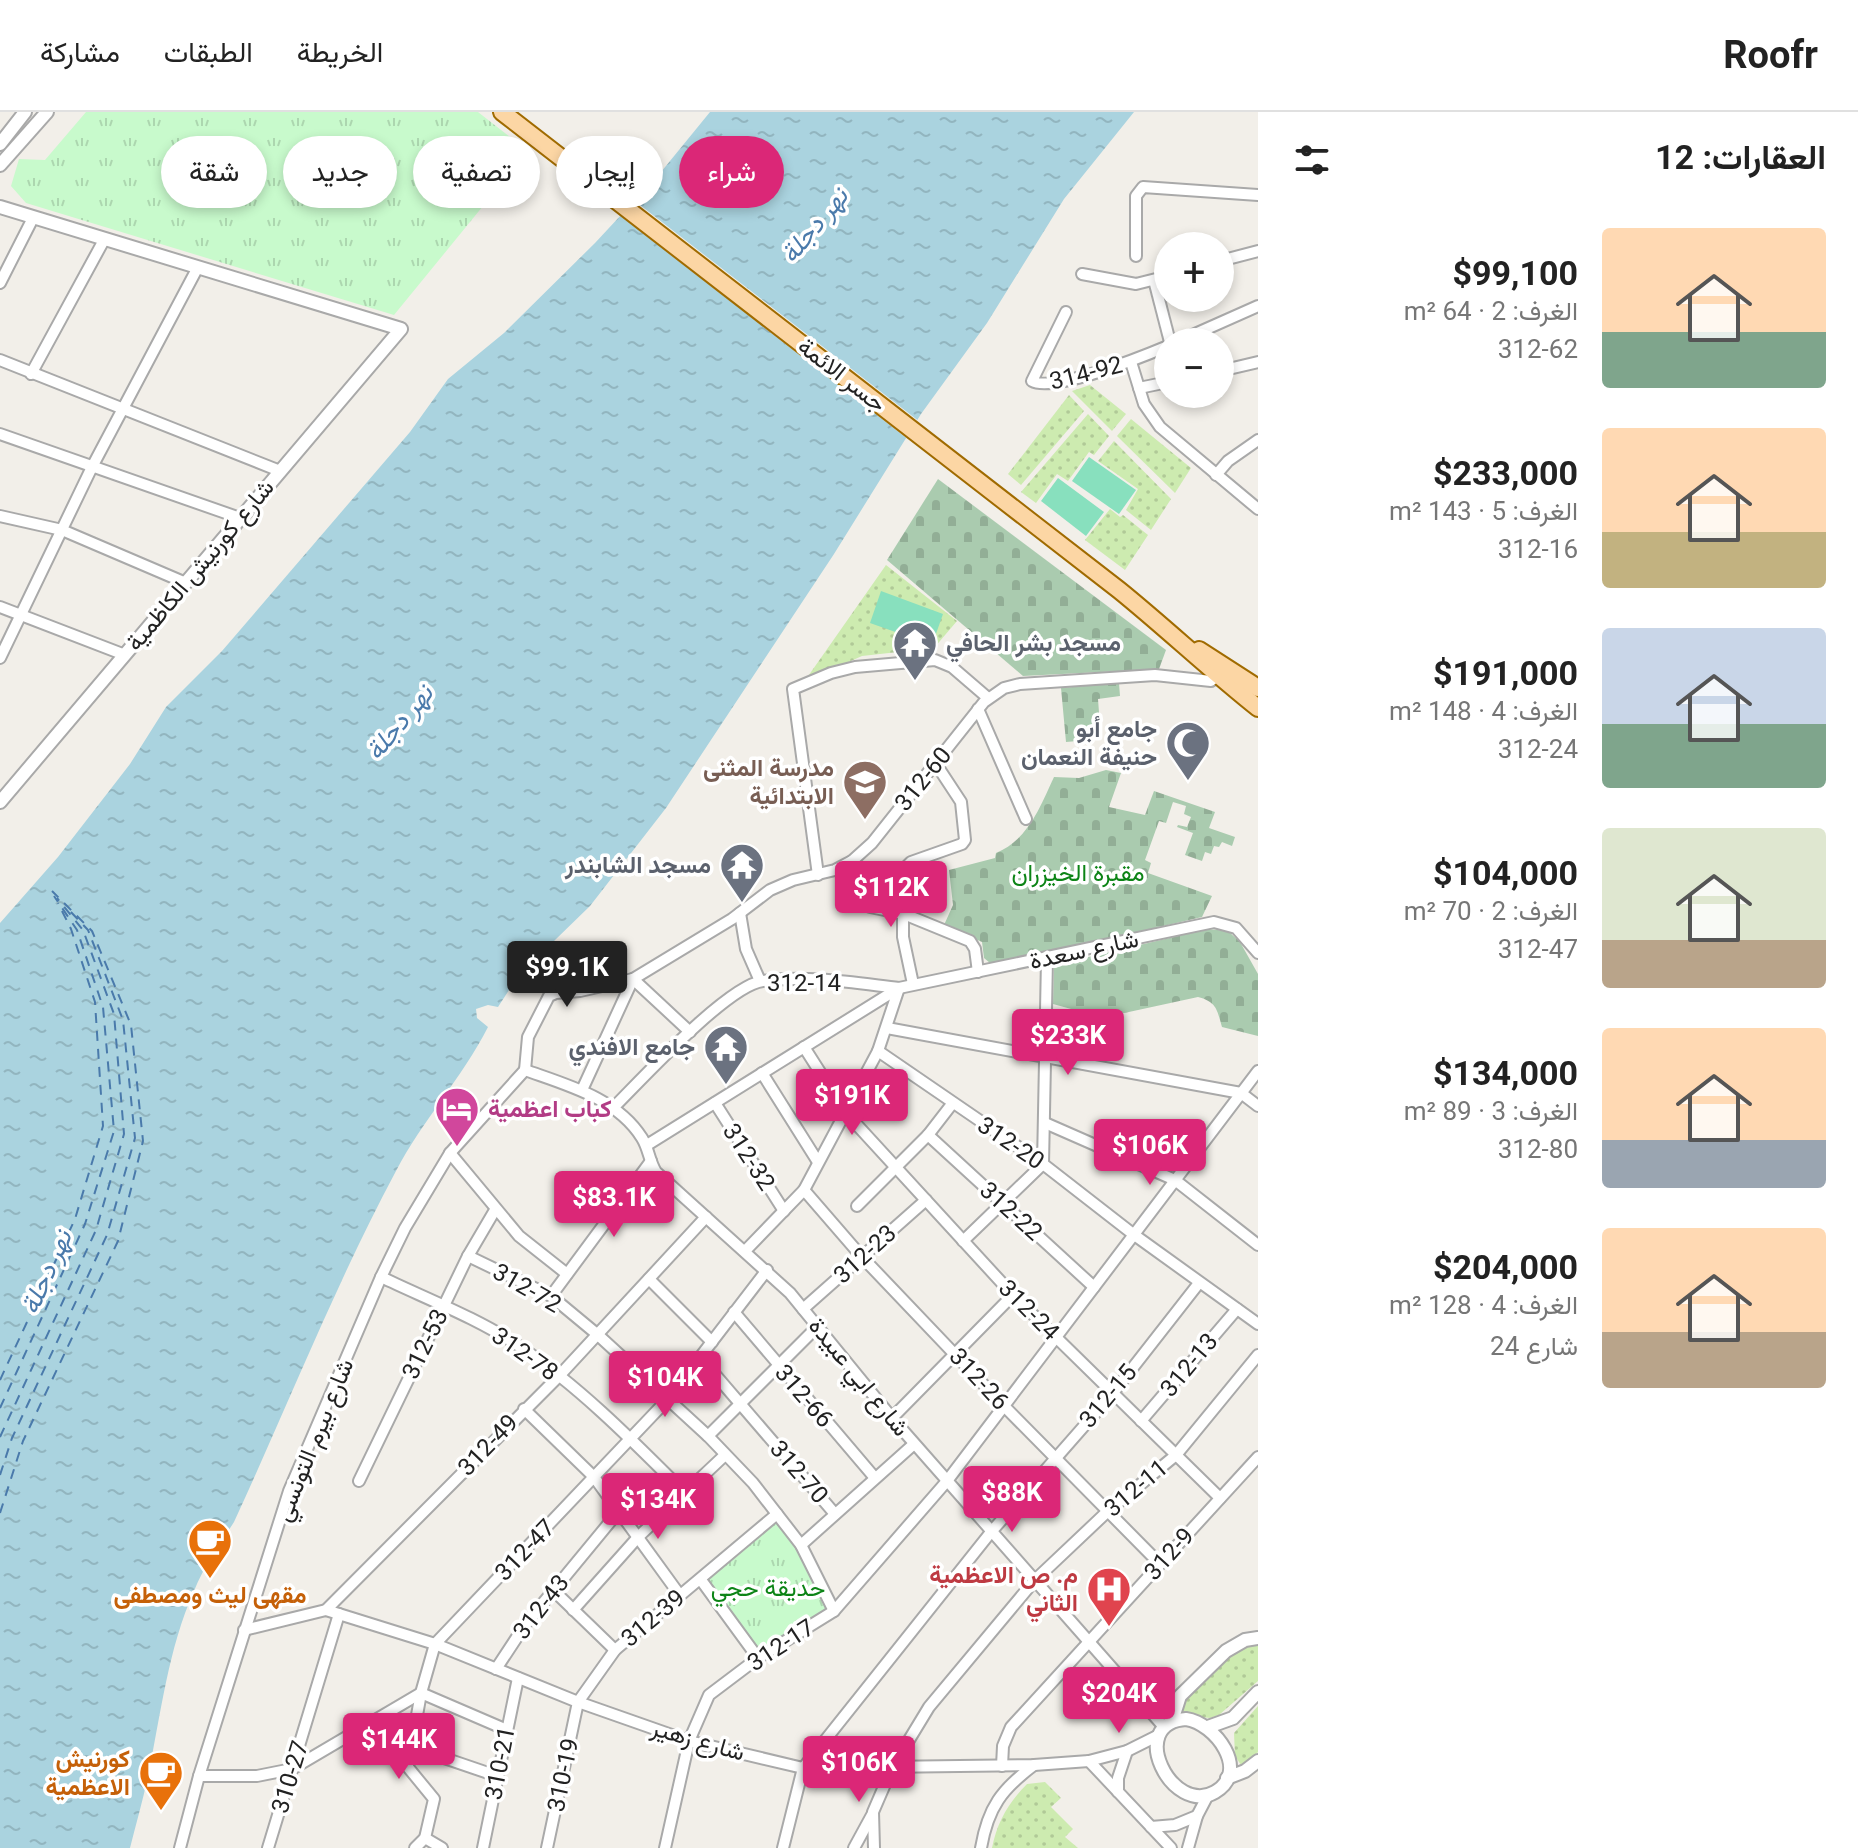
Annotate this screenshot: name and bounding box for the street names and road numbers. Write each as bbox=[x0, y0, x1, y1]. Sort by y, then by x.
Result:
street label: جسر الائمة bbox=[792, 332, 892, 419]
street label: 314-92 bbox=[1047, 350, 1125, 396]
street label: شارع كورنيش الكاظمية bbox=[120, 474, 281, 658]
street label: 312-60 bbox=[889, 741, 957, 817]
street label: شارع سعدة bbox=[1027, 925, 1142, 977]
street label: 312-14 bbox=[767, 969, 841, 997]
street label: 312-20 bbox=[972, 1111, 1050, 1175]
street label: 312-32 bbox=[717, 1118, 781, 1196]
street label: 312-22 bbox=[974, 1176, 1048, 1246]
street label: 312-23 bbox=[828, 1219, 902, 1289]
street label: 312-72 bbox=[488, 1257, 566, 1319]
street label: 312-24 bbox=[993, 1274, 1065, 1346]
street label: 312-53 bbox=[396, 1305, 454, 1383]
street label: شارع ابي عبيدة bbox=[799, 1312, 915, 1445]
street label: 312-78 bbox=[487, 1321, 563, 1387]
street label: 312-13 bbox=[1154, 1328, 1224, 1402]
street label: 312-26 bbox=[944, 1342, 1014, 1416]
street label: شارع بيرم التونسي bbox=[269, 1355, 364, 1527]
street label: 312-66 bbox=[769, 1359, 839, 1433]
street label: 312-15 bbox=[1073, 1359, 1143, 1433]
street label: 312-49 bbox=[452, 1409, 524, 1481]
street label: 312-70 bbox=[764, 1435, 834, 1509]
street label: 312-11 bbox=[1099, 1453, 1173, 1523]
street label: 312-47 bbox=[489, 1514, 561, 1586]
street label: 312-9 bbox=[1138, 1522, 1200, 1586]
street label: 312-43 bbox=[507, 1569, 575, 1645]
street label: 312-39 bbox=[616, 1583, 690, 1653]
street label: 312-17 bbox=[742, 1613, 820, 1677]
street label: شارع زهير bbox=[646, 1713, 748, 1769]
street label: 310-21 bbox=[479, 1724, 521, 1802]
street label: 310-19 bbox=[542, 1736, 584, 1814]
street label: 310-27 bbox=[266, 1737, 314, 1817]

